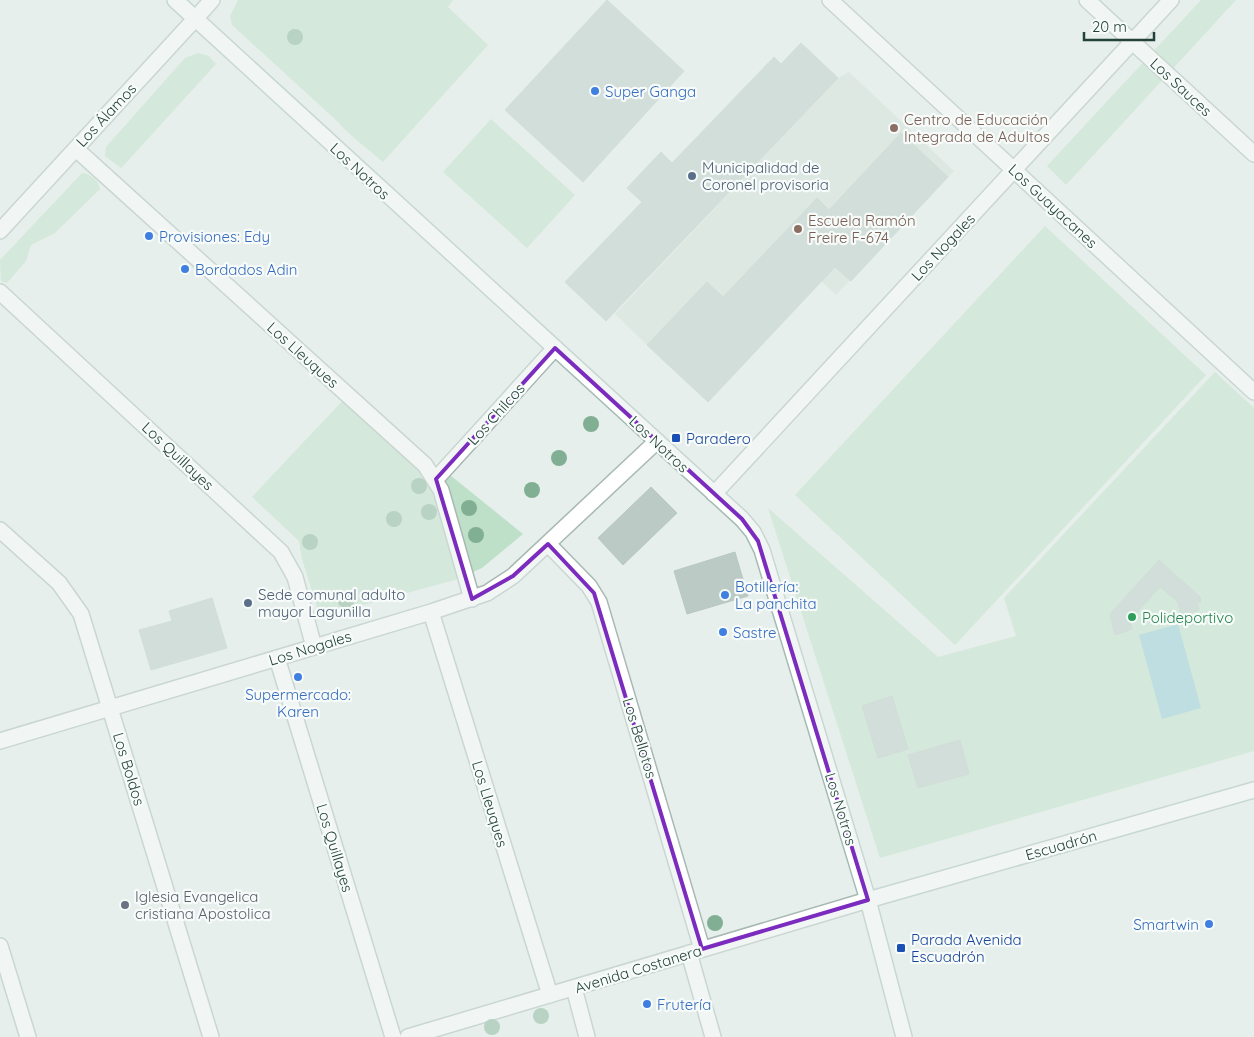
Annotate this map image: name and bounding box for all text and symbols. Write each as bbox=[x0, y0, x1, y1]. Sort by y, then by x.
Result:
scale bar bbox=[1084, 10, 1154, 42]
text: 20 m bbox=[1092, 17, 1127, 36]
street label: Los Sauces bbox=[1146, 54, 1216, 120]
street label: Los Álamos bbox=[72, 79, 140, 151]
place label: Super Ganga bbox=[605, 82, 696, 101]
marker: Super Ganga bbox=[589, 85, 601, 97]
place label: Centro de Educación Integrada de Adultos bbox=[904, 110, 1050, 146]
marker: Centro de Educación Integrada de Adultos bbox=[888, 122, 900, 134]
street label: Los Notros bbox=[326, 139, 394, 203]
place label: Municipalidad de Coronel provisoria bbox=[702, 158, 829, 194]
street label: Los Guayacanes bbox=[1005, 160, 1101, 252]
marker: Municipalidad de Coronel provisoria bbox=[686, 170, 698, 182]
street label: Los Nogales bbox=[907, 209, 979, 285]
place label: Escuela Ramón Freire F-674 bbox=[808, 211, 916, 247]
marker: Escuela Ramón Freire F-674 bbox=[792, 223, 804, 235]
place label: Provisiones: Edy bbox=[159, 227, 270, 246]
marker: Provisiones: Edy bbox=[143, 230, 155, 242]
place label: Bordados Adin bbox=[195, 260, 297, 279]
marker: Bordados Adin bbox=[179, 263, 191, 275]
street label: Los Lleuques bbox=[263, 318, 343, 392]
street label: Los Chilcos bbox=[463, 379, 529, 449]
street label: Los Notros bbox=[625, 412, 693, 476]
street label: Los Quillayes bbox=[138, 418, 218, 494]
place label: Paradero bbox=[686, 429, 751, 448]
marker: Paradero bbox=[670, 432, 682, 444]
place label: Botillería: La panchita bbox=[735, 577, 817, 613]
place label: Sede comunal adulto mayor Lagunilla bbox=[258, 585, 405, 621]
marker: Botillería: La panchita bbox=[719, 589, 731, 601]
marker: Sede comunal adulto mayor Lagunilla bbox=[242, 597, 254, 609]
place label: Polideportivo bbox=[1142, 608, 1233, 627]
marker: Polideportivo bbox=[1126, 611, 1138, 623]
place label: Sastre bbox=[733, 623, 777, 642]
street label: Los Nogales bbox=[266, 626, 354, 670]
marker: Sastre bbox=[717, 626, 729, 638]
marker: Supermercado: Karen bbox=[292, 671, 304, 683]
place label: Supermercado: Karen bbox=[245, 685, 351, 721]
street label: Los Bellotos bbox=[619, 695, 661, 781]
street label: Los Boldos bbox=[109, 730, 149, 808]
street label: Los Lleuques bbox=[468, 758, 512, 850]
street label: Los Notros bbox=[821, 770, 861, 848]
street label: Los Quillayes bbox=[313, 801, 357, 895]
street label: Escuadrón bbox=[1023, 826, 1099, 864]
place label: Iglesia Evangelica cristiana Apostolica bbox=[135, 887, 271, 923]
marker: Iglesia Evangelica cristiana Apostolica bbox=[119, 899, 131, 911]
place label: Smartwin bbox=[1133, 915, 1199, 934]
marker: Smartwin bbox=[1203, 918, 1215, 930]
place label: Parada Avenida Escuadrón bbox=[911, 930, 1022, 966]
street label: Avenida Costanera bbox=[572, 941, 704, 997]
marker: Parada Avenida Escuadrón bbox=[895, 942, 907, 954]
place label: Frutería bbox=[657, 995, 711, 1014]
marker: Frutería bbox=[641, 998, 653, 1010]

